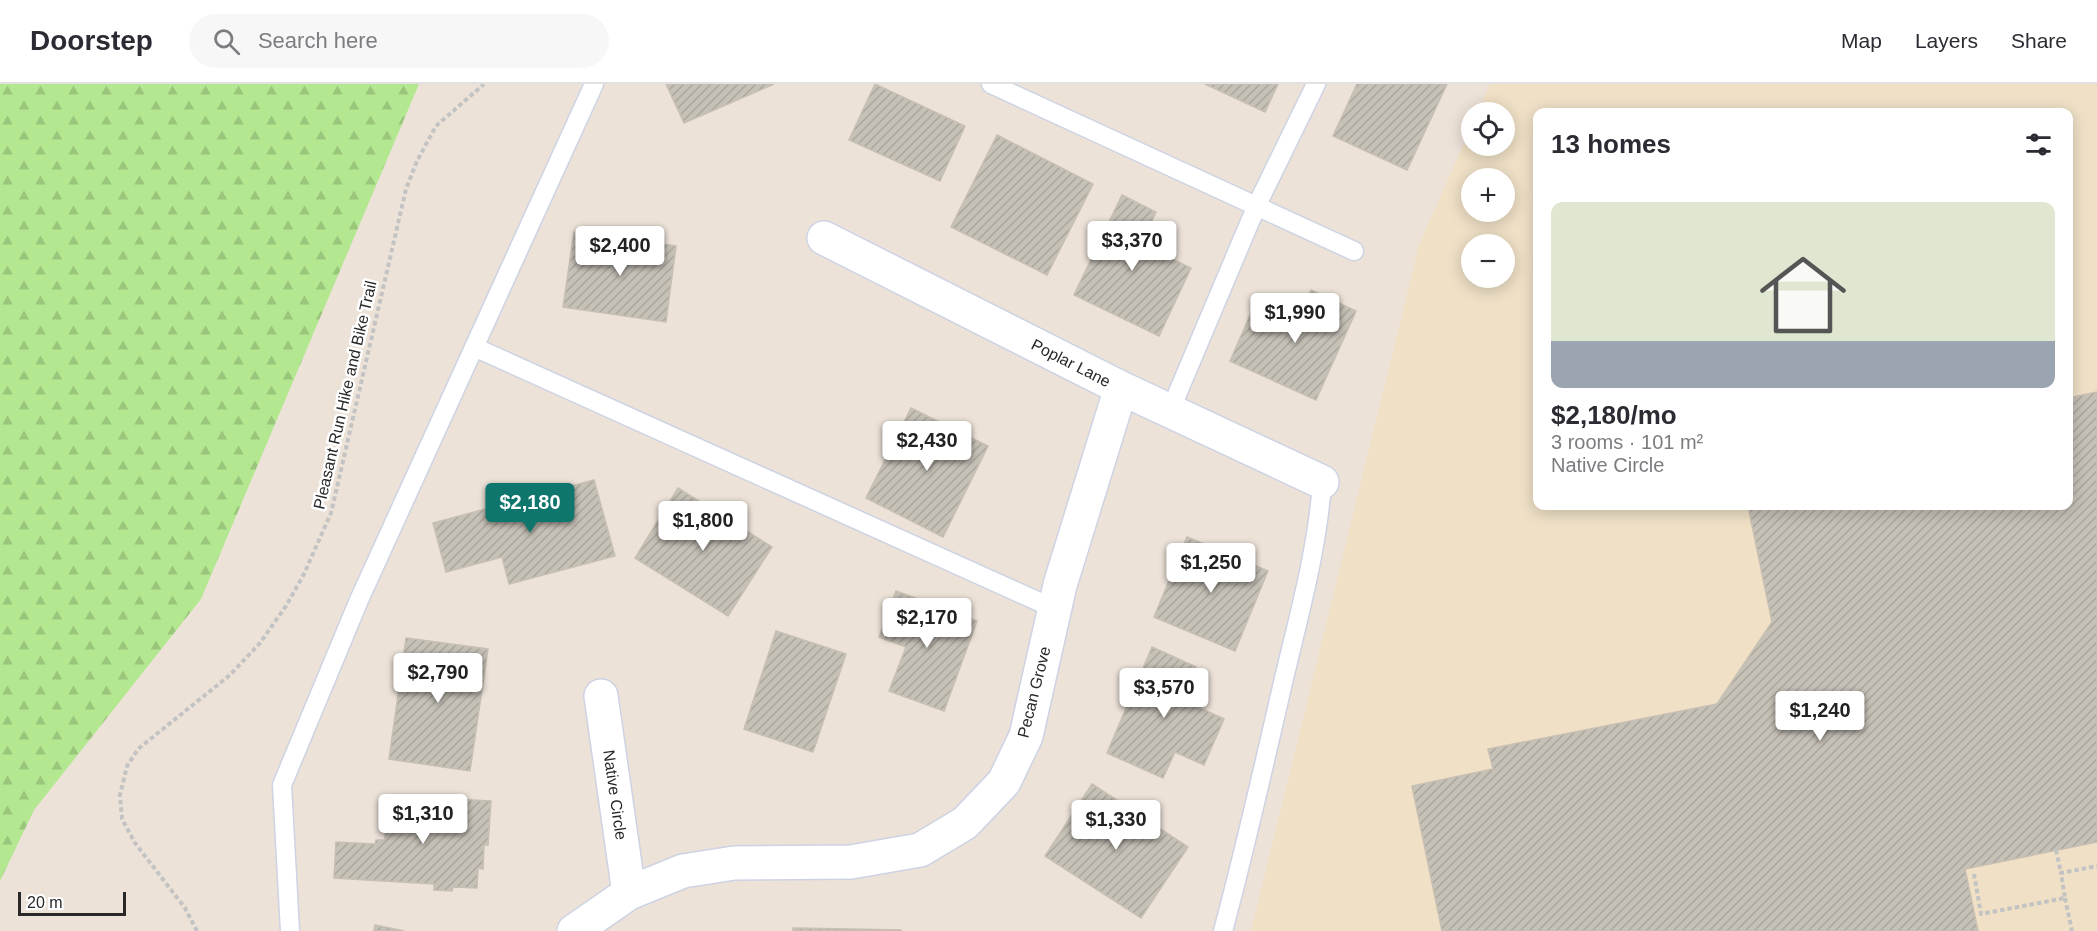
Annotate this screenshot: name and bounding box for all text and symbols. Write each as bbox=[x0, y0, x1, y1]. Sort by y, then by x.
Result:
search box bbox=[189, 14, 609, 68]
text: Doorstep bbox=[30, 25, 153, 56]
icon: search bbox=[210, 25, 243, 58]
text: Search here bbox=[258, 28, 378, 53]
text: Map bbox=[1841, 29, 1882, 52]
text: Layers bbox=[1915, 29, 1978, 52]
text: Share bbox=[2011, 29, 2067, 52]
map controls bbox=[1461, 102, 1515, 288]
button: locate bbox=[1461, 102, 1515, 156]
icon: filters bbox=[2022, 128, 2055, 161]
text: 13 homes bbox=[1551, 129, 1671, 159]
button: + bbox=[1461, 168, 1515, 222]
pin: $3,370 bbox=[1083, 221, 1181, 272]
pin: $2,400 bbox=[571, 226, 669, 277]
text: $3,370 bbox=[1101, 229, 1163, 251]
text: $2,400 bbox=[589, 234, 651, 256]
button: − bbox=[1461, 234, 1515, 288]
icon: home bbox=[1749, 241, 1857, 349]
street label: Pleasant Run Hike and Bike Trail bbox=[310, 279, 380, 511]
pin: $1,990 bbox=[1246, 293, 1344, 344]
text: $1,990 bbox=[1264, 301, 1326, 323]
street label: Poplar Lane bbox=[1029, 336, 1113, 390]
text: $2,180/mo bbox=[1551, 400, 1677, 430]
pin: $2,430 bbox=[878, 421, 976, 472]
text: $2,430 bbox=[896, 429, 958, 451]
text: 3 rooms · 101 m² bbox=[1551, 431, 1703, 453]
text: Native Circle bbox=[1551, 454, 1664, 476]
pin: $2,180 bbox=[481, 483, 579, 534]
text: $2,180 bbox=[499, 491, 561, 513]
pin: $1,800 bbox=[654, 501, 752, 552]
text: $1,800 bbox=[672, 509, 734, 531]
pin: $1,250 bbox=[1162, 543, 1260, 594]
text: $1,250 bbox=[1180, 551, 1242, 573]
pin: $2,170 bbox=[878, 598, 976, 649]
text: $2,170 bbox=[896, 606, 958, 628]
street label: Pecan Grove bbox=[1014, 645, 1054, 739]
pin: $2,790 bbox=[389, 653, 487, 704]
text: $2,790 bbox=[407, 661, 469, 683]
pin: $3,570 bbox=[1115, 668, 1213, 719]
text: $3,570 bbox=[1133, 676, 1195, 698]
pin: $1,240 bbox=[1771, 691, 1869, 742]
text: $1,240 bbox=[1789, 699, 1851, 721]
street label: Native Circle bbox=[600, 749, 630, 841]
pin: $1,310 bbox=[374, 794, 472, 845]
pin: $1,330 bbox=[1067, 800, 1165, 851]
text: $1,310 bbox=[392, 802, 454, 824]
text: $1,330 bbox=[1085, 808, 1147, 830]
scale bar bbox=[18, 889, 126, 916]
text: 20 m bbox=[27, 894, 63, 911]

